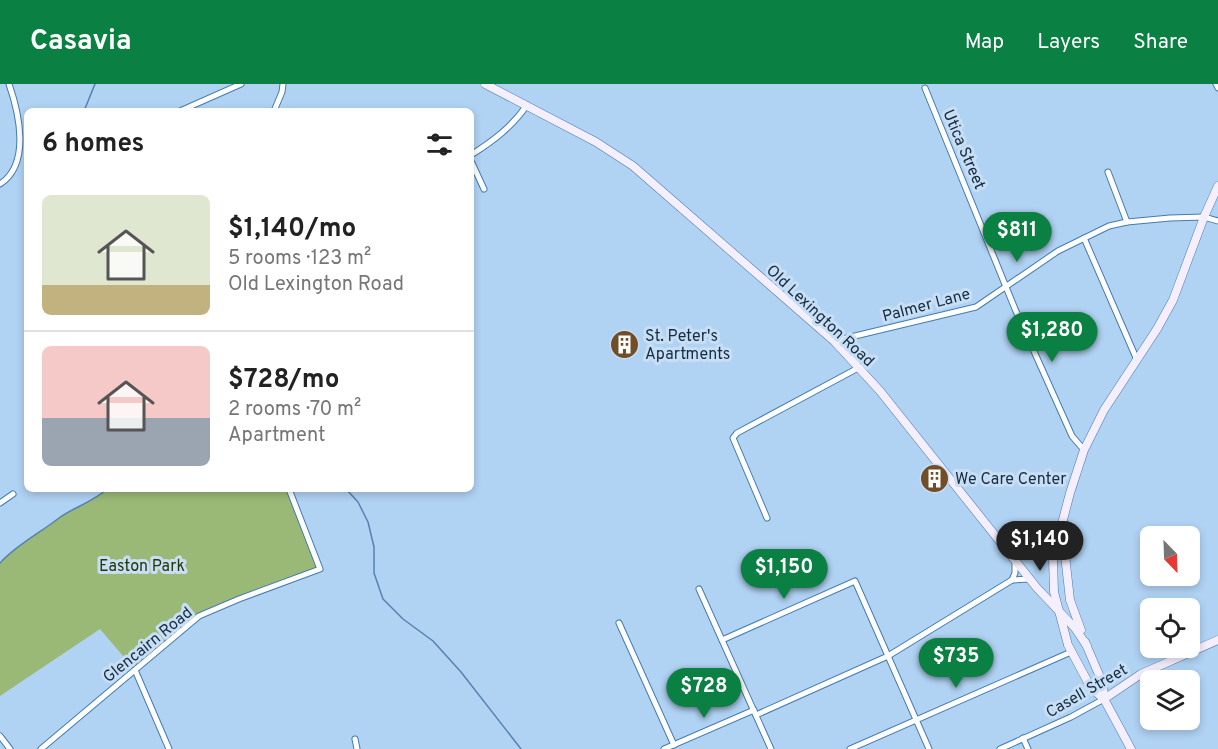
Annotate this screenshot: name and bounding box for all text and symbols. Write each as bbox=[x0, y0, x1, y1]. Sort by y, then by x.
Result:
text: Casavia bbox=[30, 24, 132, 60]
text: Map bbox=[965, 29, 1004, 56]
text: Layers bbox=[1037, 29, 1100, 56]
text: Share bbox=[1133, 29, 1188, 56]
street label: Utica Street bbox=[937, 107, 989, 193]
text: 6 homes bbox=[42, 128, 144, 161]
icon: filters bbox=[423, 128, 456, 161]
pin: $811 bbox=[981, 212, 1053, 263]
text: $1,140/mo bbox=[228, 213, 356, 246]
text: $811 bbox=[997, 218, 1037, 244]
icon: home bbox=[90, 219, 162, 291]
text: 5 rooms · 123 m² bbox=[228, 246, 371, 272]
street label: Old Lexington Road bbox=[761, 261, 878, 372]
text: Old Lexington Road bbox=[228, 272, 404, 298]
street label: Palmer Lane bbox=[880, 285, 973, 327]
pin: $1,280 bbox=[1003, 312, 1101, 363]
text: $1,280 bbox=[1021, 318, 1083, 344]
place label: St. Peter's Apartments bbox=[645, 327, 730, 365]
building icon: St. Peter's Apartments bbox=[608, 328, 640, 360]
text: $728/mo bbox=[228, 364, 339, 397]
icon: home bbox=[90, 370, 162, 442]
text: 2 rooms · 70 m² bbox=[228, 397, 361, 423]
text: Apartment bbox=[228, 423, 326, 449]
building icon: We Care Center bbox=[918, 462, 950, 494]
place label: We Care Center bbox=[955, 470, 1067, 490]
pin: $1,140 bbox=[991, 521, 1089, 572]
north arrow bbox=[1140, 526, 1200, 586]
map controls bbox=[1140, 526, 1200, 730]
text: $1,140 bbox=[1010, 527, 1070, 553]
pin: $1,150 bbox=[735, 549, 833, 600]
text: $1,150 bbox=[755, 555, 813, 581]
park label: Easton Park bbox=[99, 557, 185, 577]
button: locate bbox=[1140, 598, 1200, 658]
street label: Glencairn Road bbox=[99, 603, 197, 688]
pin: $735 bbox=[920, 638, 992, 689]
text: $735 bbox=[933, 644, 979, 670]
street label: Casell Street bbox=[1043, 660, 1131, 723]
pin: $728 bbox=[668, 668, 740, 719]
button: layers bbox=[1140, 670, 1200, 730]
text: $728 bbox=[680, 674, 728, 700]

